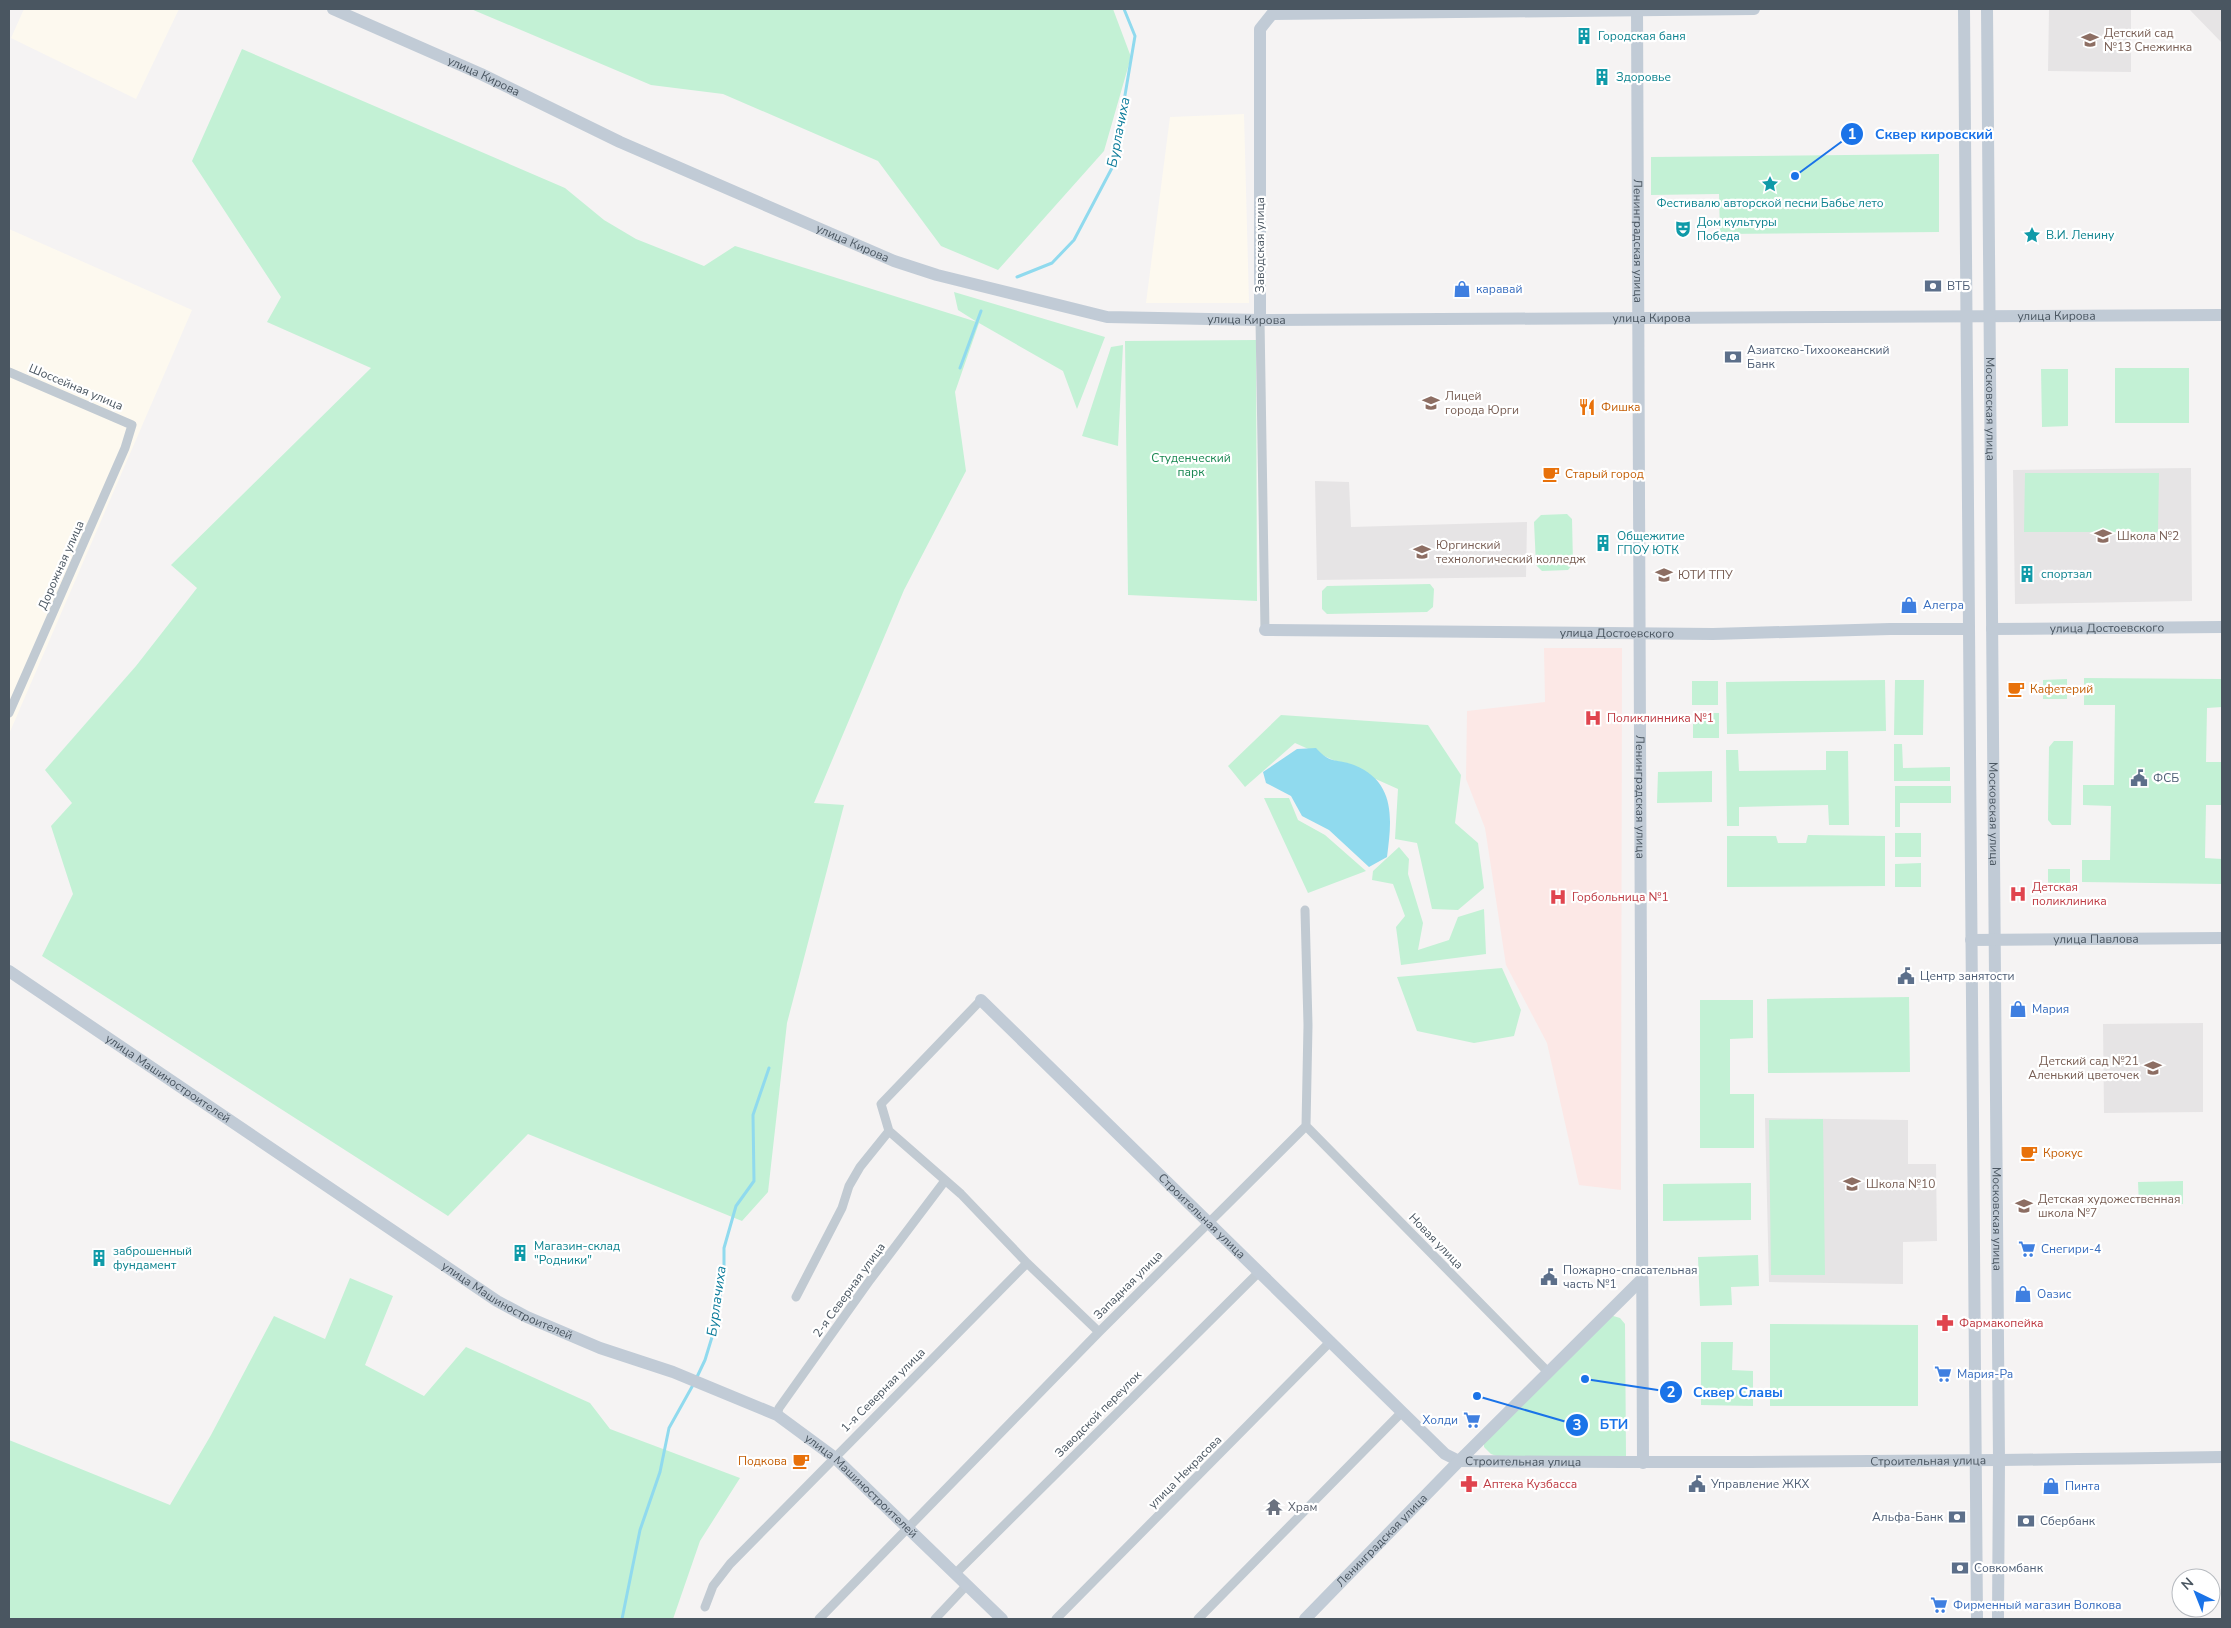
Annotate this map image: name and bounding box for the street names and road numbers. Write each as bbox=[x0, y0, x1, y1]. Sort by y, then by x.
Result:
street label: улица Кирова bbox=[445, 52, 523, 100]
street label: Ленинградская улица bbox=[1630, 179, 1646, 303]
street label: Заводская улица bbox=[1252, 197, 1268, 293]
street label: улица Кирова bbox=[814, 220, 892, 266]
street label: улица Кирова bbox=[2017, 308, 2096, 324]
street label: улица Кирова bbox=[1612, 310, 1691, 326]
street label: улица Кирова bbox=[1207, 311, 1286, 328]
street label: Московская улица bbox=[1982, 357, 1999, 461]
street label: Шоссейная улица bbox=[26, 360, 126, 414]
street label: Дорожная улица bbox=[34, 518, 88, 612]
street label: улица Достоевского bbox=[2050, 620, 2164, 636]
street label: улица Достоевского bbox=[1560, 625, 1674, 642]
street label: Ленинградская улица bbox=[1632, 735, 1649, 859]
street label: Московская улица bbox=[1985, 762, 2002, 866]
street label: улица Павлова bbox=[2053, 931, 2139, 947]
street label: улица Машиностроителей bbox=[102, 1030, 234, 1127]
street label: Московская улица bbox=[1989, 1167, 2005, 1271]
street label: Строительная улица bbox=[1155, 1170, 1249, 1262]
street label: Новая улица bbox=[1405, 1210, 1467, 1272]
street label: 2-я Северная улица bbox=[809, 1240, 889, 1340]
street label: Западная улица bbox=[1090, 1247, 1166, 1323]
street label: улица Машиностроителей bbox=[439, 1258, 575, 1343]
street label: 1-я Северная улица bbox=[837, 1344, 929, 1436]
street label: Заводской переулок bbox=[1051, 1367, 1145, 1461]
street label: улица Машиностроителей bbox=[801, 1430, 921, 1541]
street label: улица Некрасова bbox=[1145, 1432, 1225, 1512]
street label: Строительная улица bbox=[1870, 1452, 1986, 1469]
street label: Строительная улица bbox=[1465, 1453, 1581, 1470]
street label: Ленинградская улица bbox=[1333, 1490, 1431, 1590]

